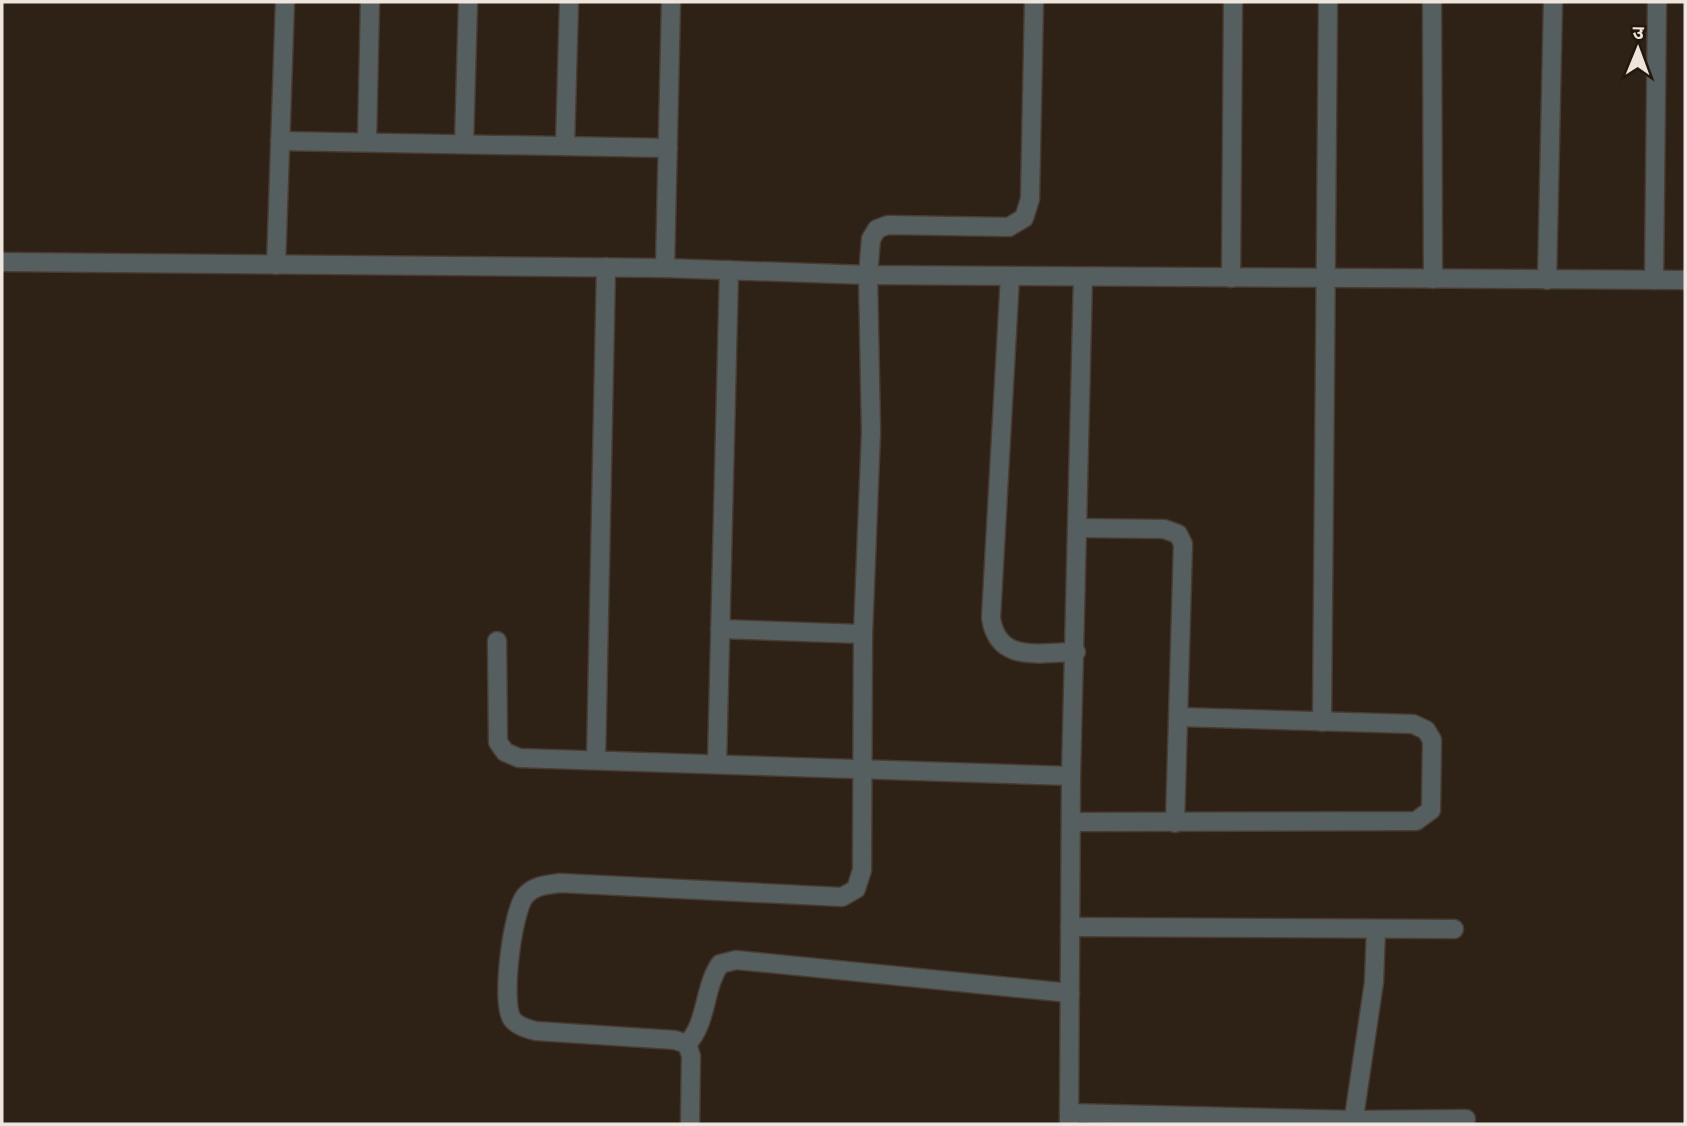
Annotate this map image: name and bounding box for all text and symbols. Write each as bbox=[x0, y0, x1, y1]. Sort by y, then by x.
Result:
north arrow bbox=[1603, 14, 1673, 84]
text: उ bbox=[1633, 22, 1645, 45]

